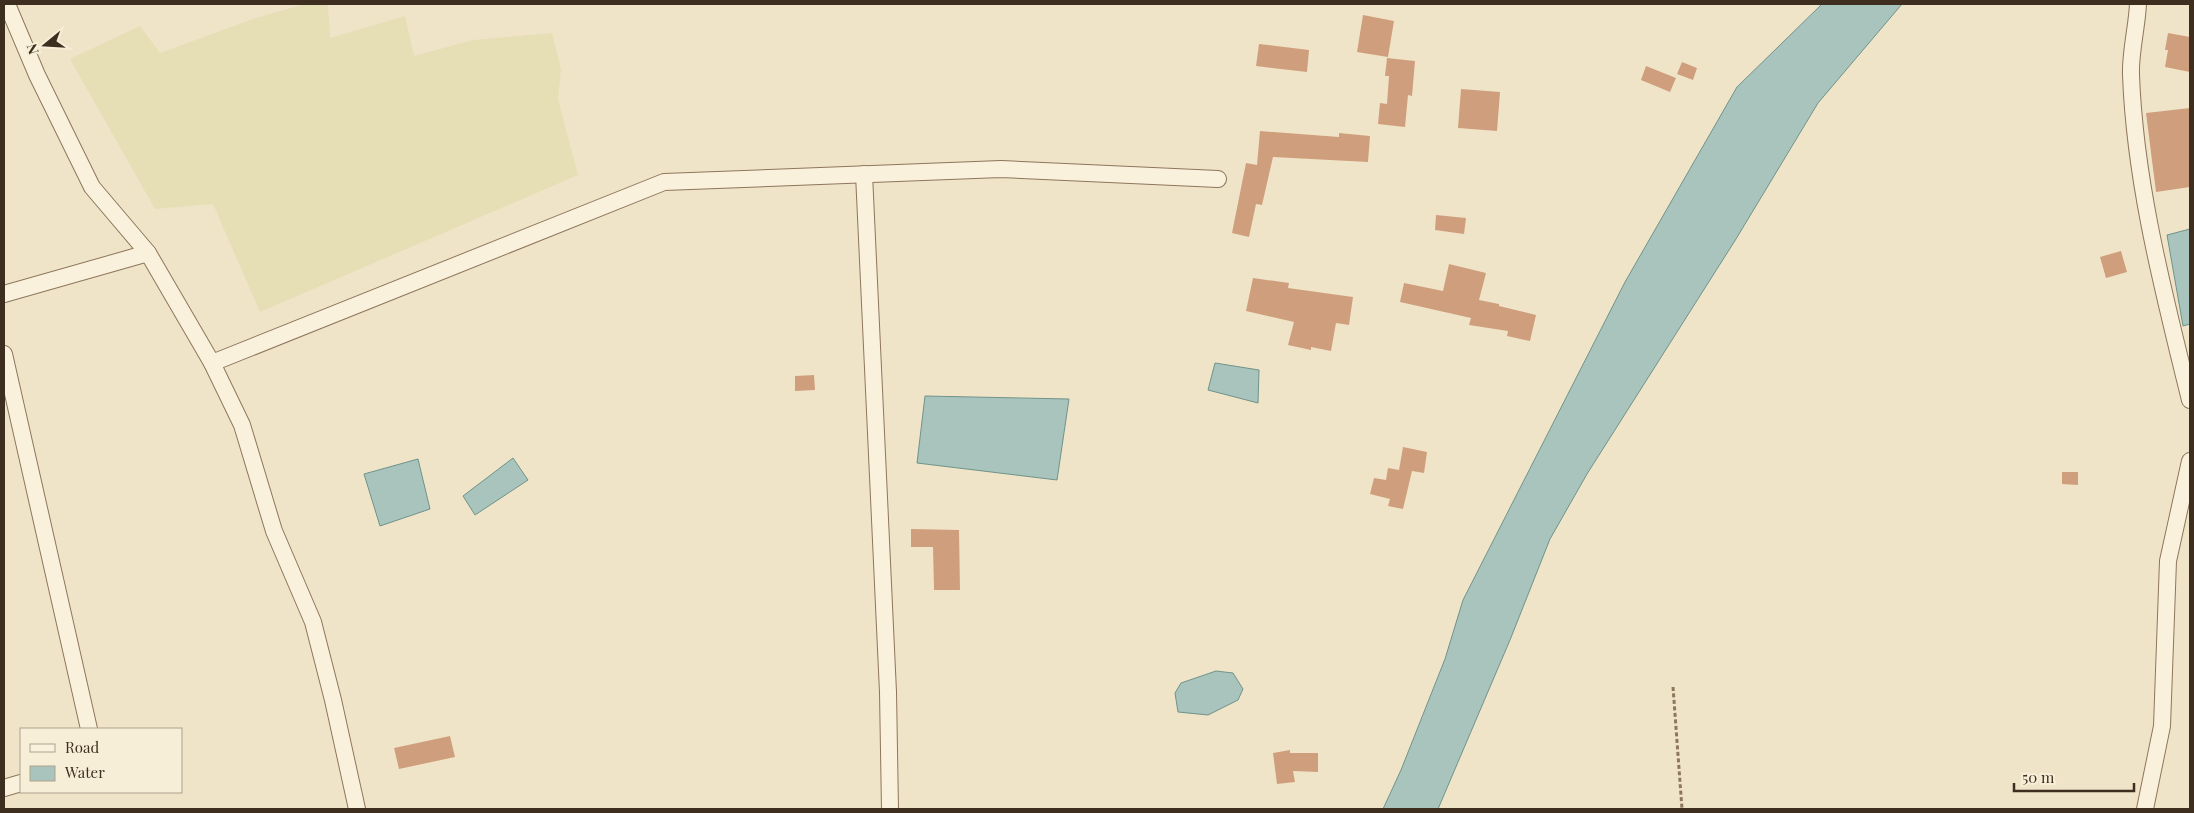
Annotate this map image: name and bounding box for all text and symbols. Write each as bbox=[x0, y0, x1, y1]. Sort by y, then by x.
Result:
north arrow bbox=[20, 20, 70, 70]
text: N bbox=[22, 41, 43, 57]
legend bbox=[20, 728, 182, 793]
text: Road bbox=[65, 737, 99, 757]
scale bar bbox=[2014, 760, 2134, 792]
text: Water bbox=[64, 762, 105, 782]
text: 50 m bbox=[2022, 767, 2055, 787]

